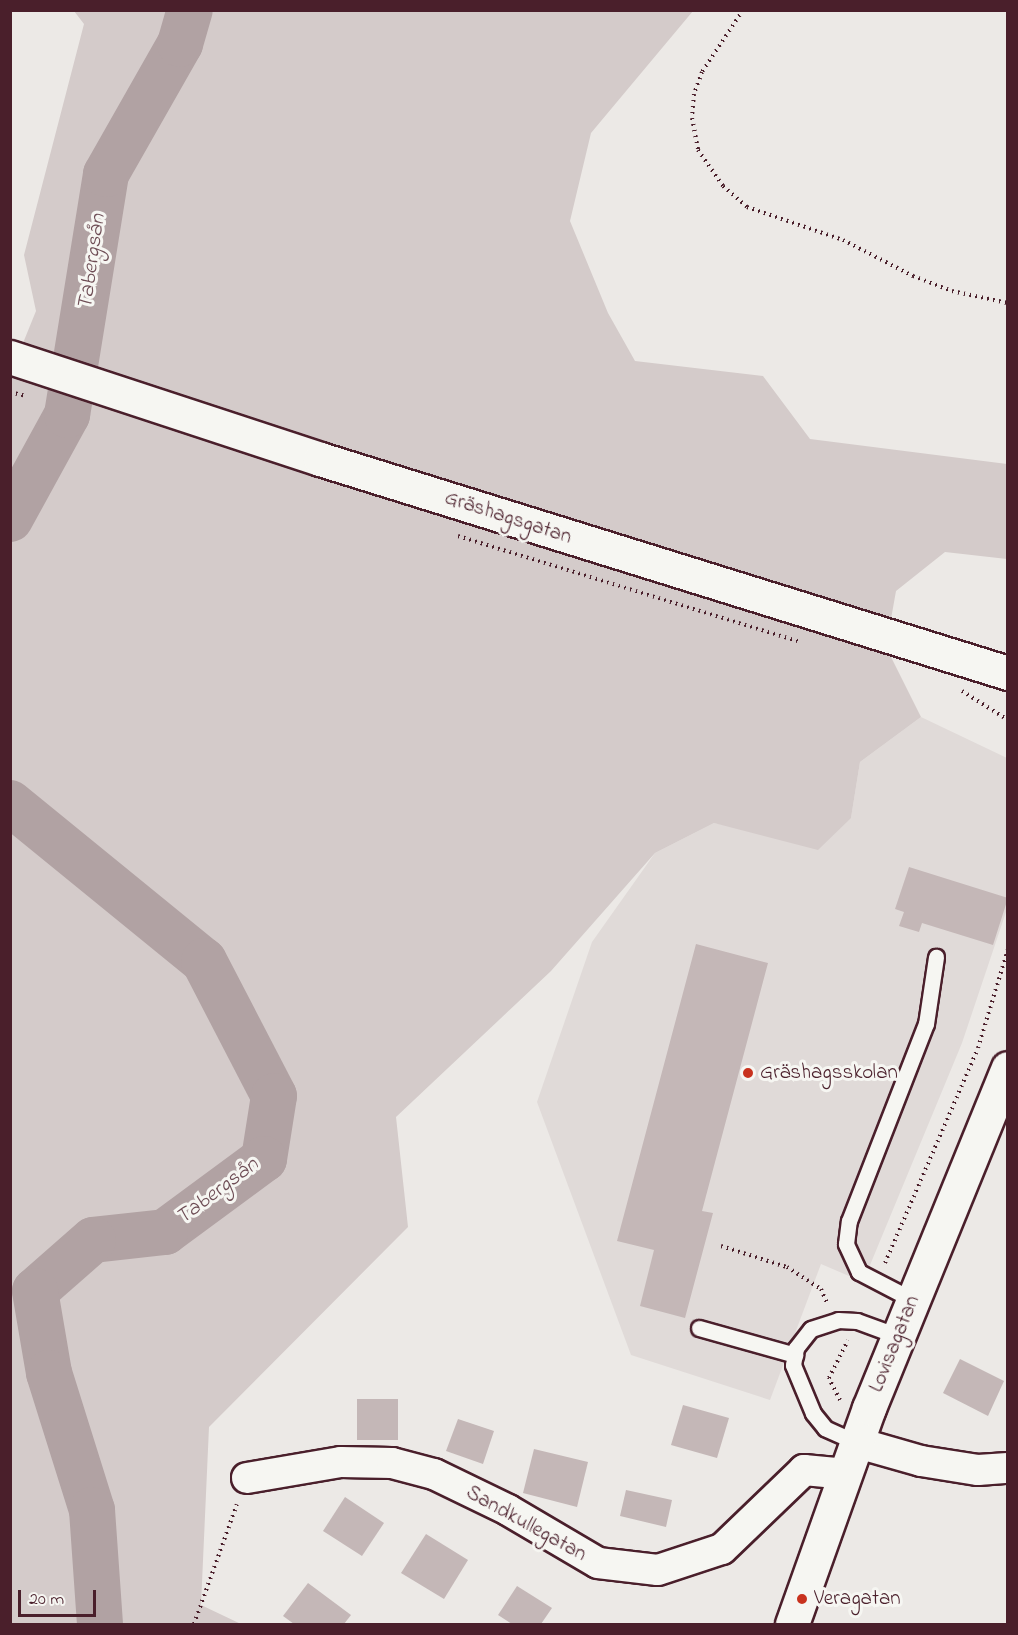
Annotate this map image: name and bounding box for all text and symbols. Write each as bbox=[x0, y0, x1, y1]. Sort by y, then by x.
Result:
water label: Tabergsån bbox=[73, 212, 113, 312]
street label: Gräshagsgatan bbox=[441, 486, 575, 550]
place label: Gräshagsskolan bbox=[760, 1060, 898, 1086]
marker: Gräshagsskolan bbox=[741, 1066, 755, 1080]
water label: Tabergsån bbox=[171, 1152, 265, 1232]
street label: Lovisagatan bbox=[864, 1292, 926, 1396]
street label: Sandkullegatan bbox=[461, 1480, 591, 1568]
scale bar bbox=[21, 1578, 99, 1616]
place label: Veragatan bbox=[814, 1586, 901, 1612]
text: 20 m bbox=[29, 1587, 64, 1613]
marker: Veragatan bbox=[795, 1592, 809, 1606]

